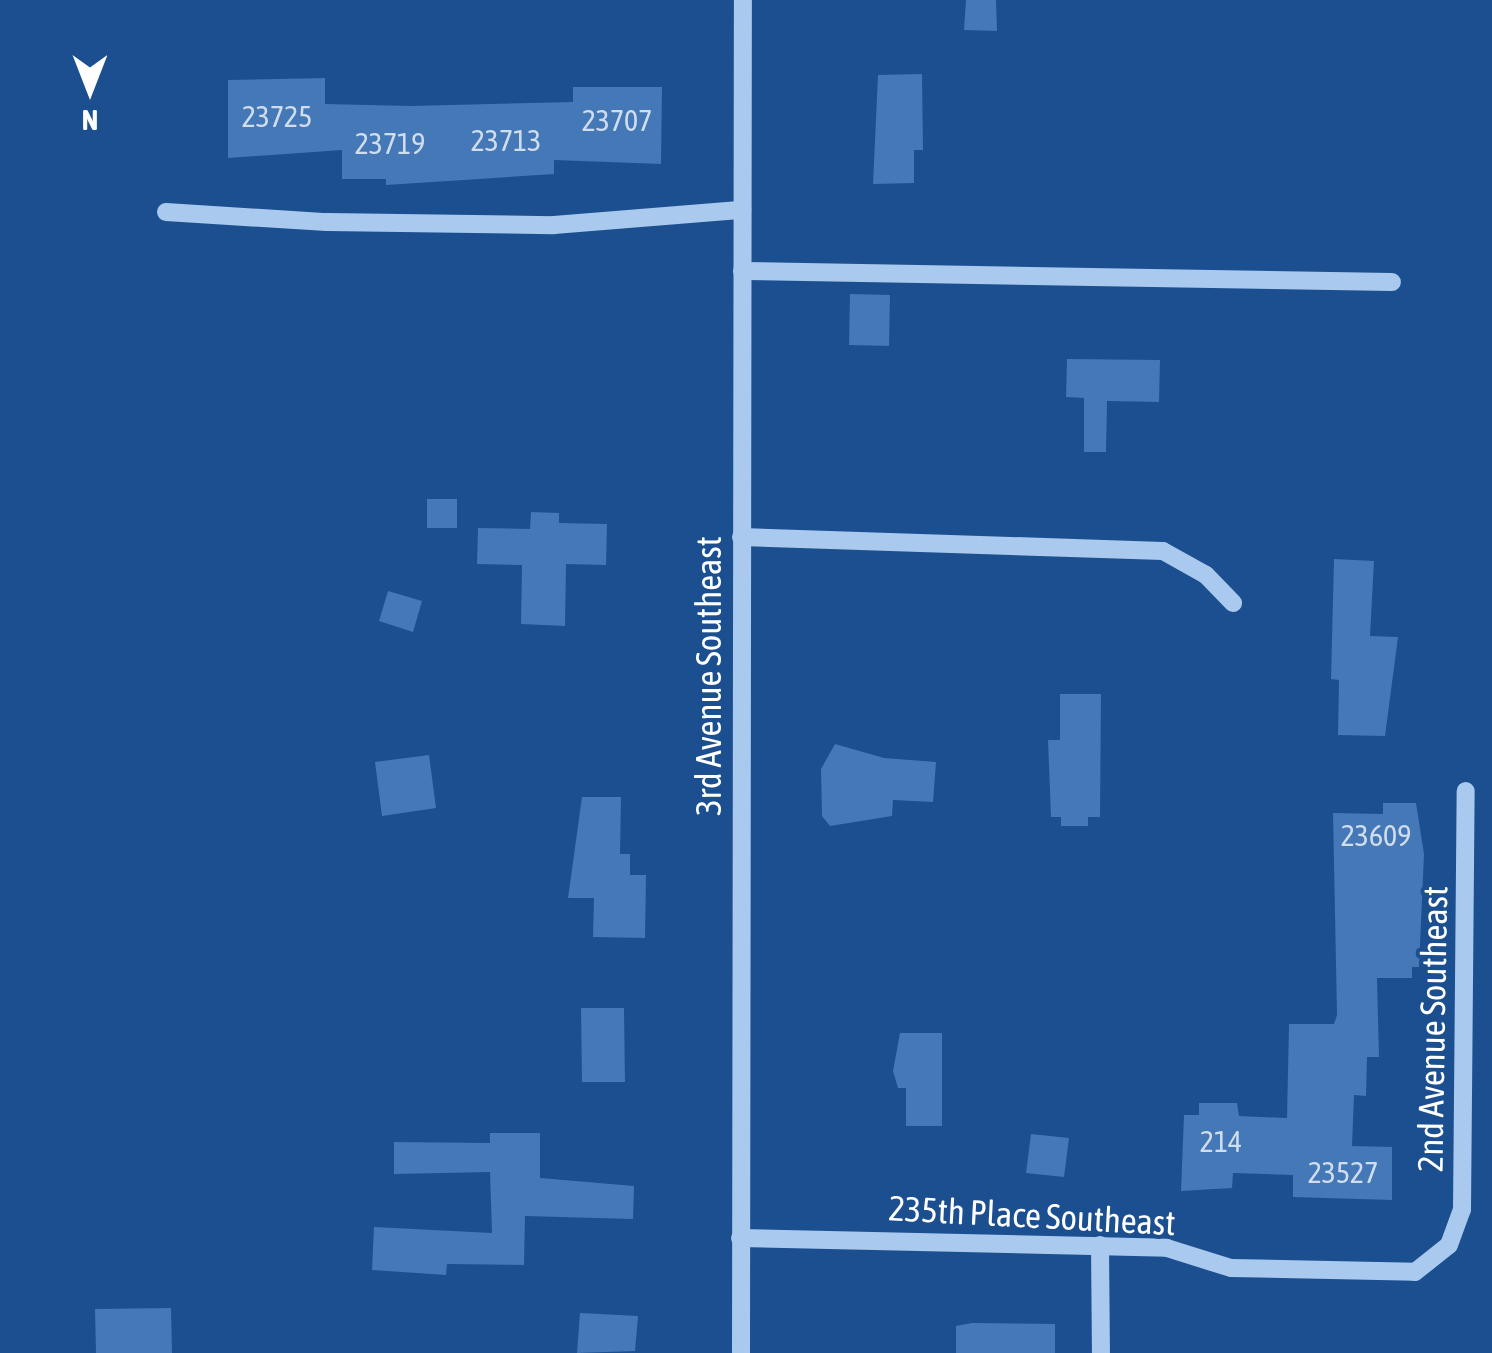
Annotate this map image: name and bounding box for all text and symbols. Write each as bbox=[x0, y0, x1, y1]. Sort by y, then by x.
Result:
north arrow bbox=[40, 40, 140, 140]
house number: 23725 bbox=[242, 98, 312, 134]
house number: 23707 bbox=[582, 102, 652, 138]
text: N bbox=[82, 104, 98, 136]
house number: 23713 bbox=[471, 122, 541, 158]
house number: 23719 bbox=[355, 125, 425, 161]
street label: 3rd Avenue Southeast bbox=[687, 536, 729, 816]
house number: 23609 bbox=[1341, 817, 1411, 853]
street label: 2nd Avenue Southeast bbox=[1409, 886, 1455, 1172]
house number: 214 bbox=[1200, 1123, 1242, 1159]
house number: 23527 bbox=[1308, 1154, 1378, 1190]
street label: 235th Place Southeast bbox=[887, 1187, 1177, 1243]

